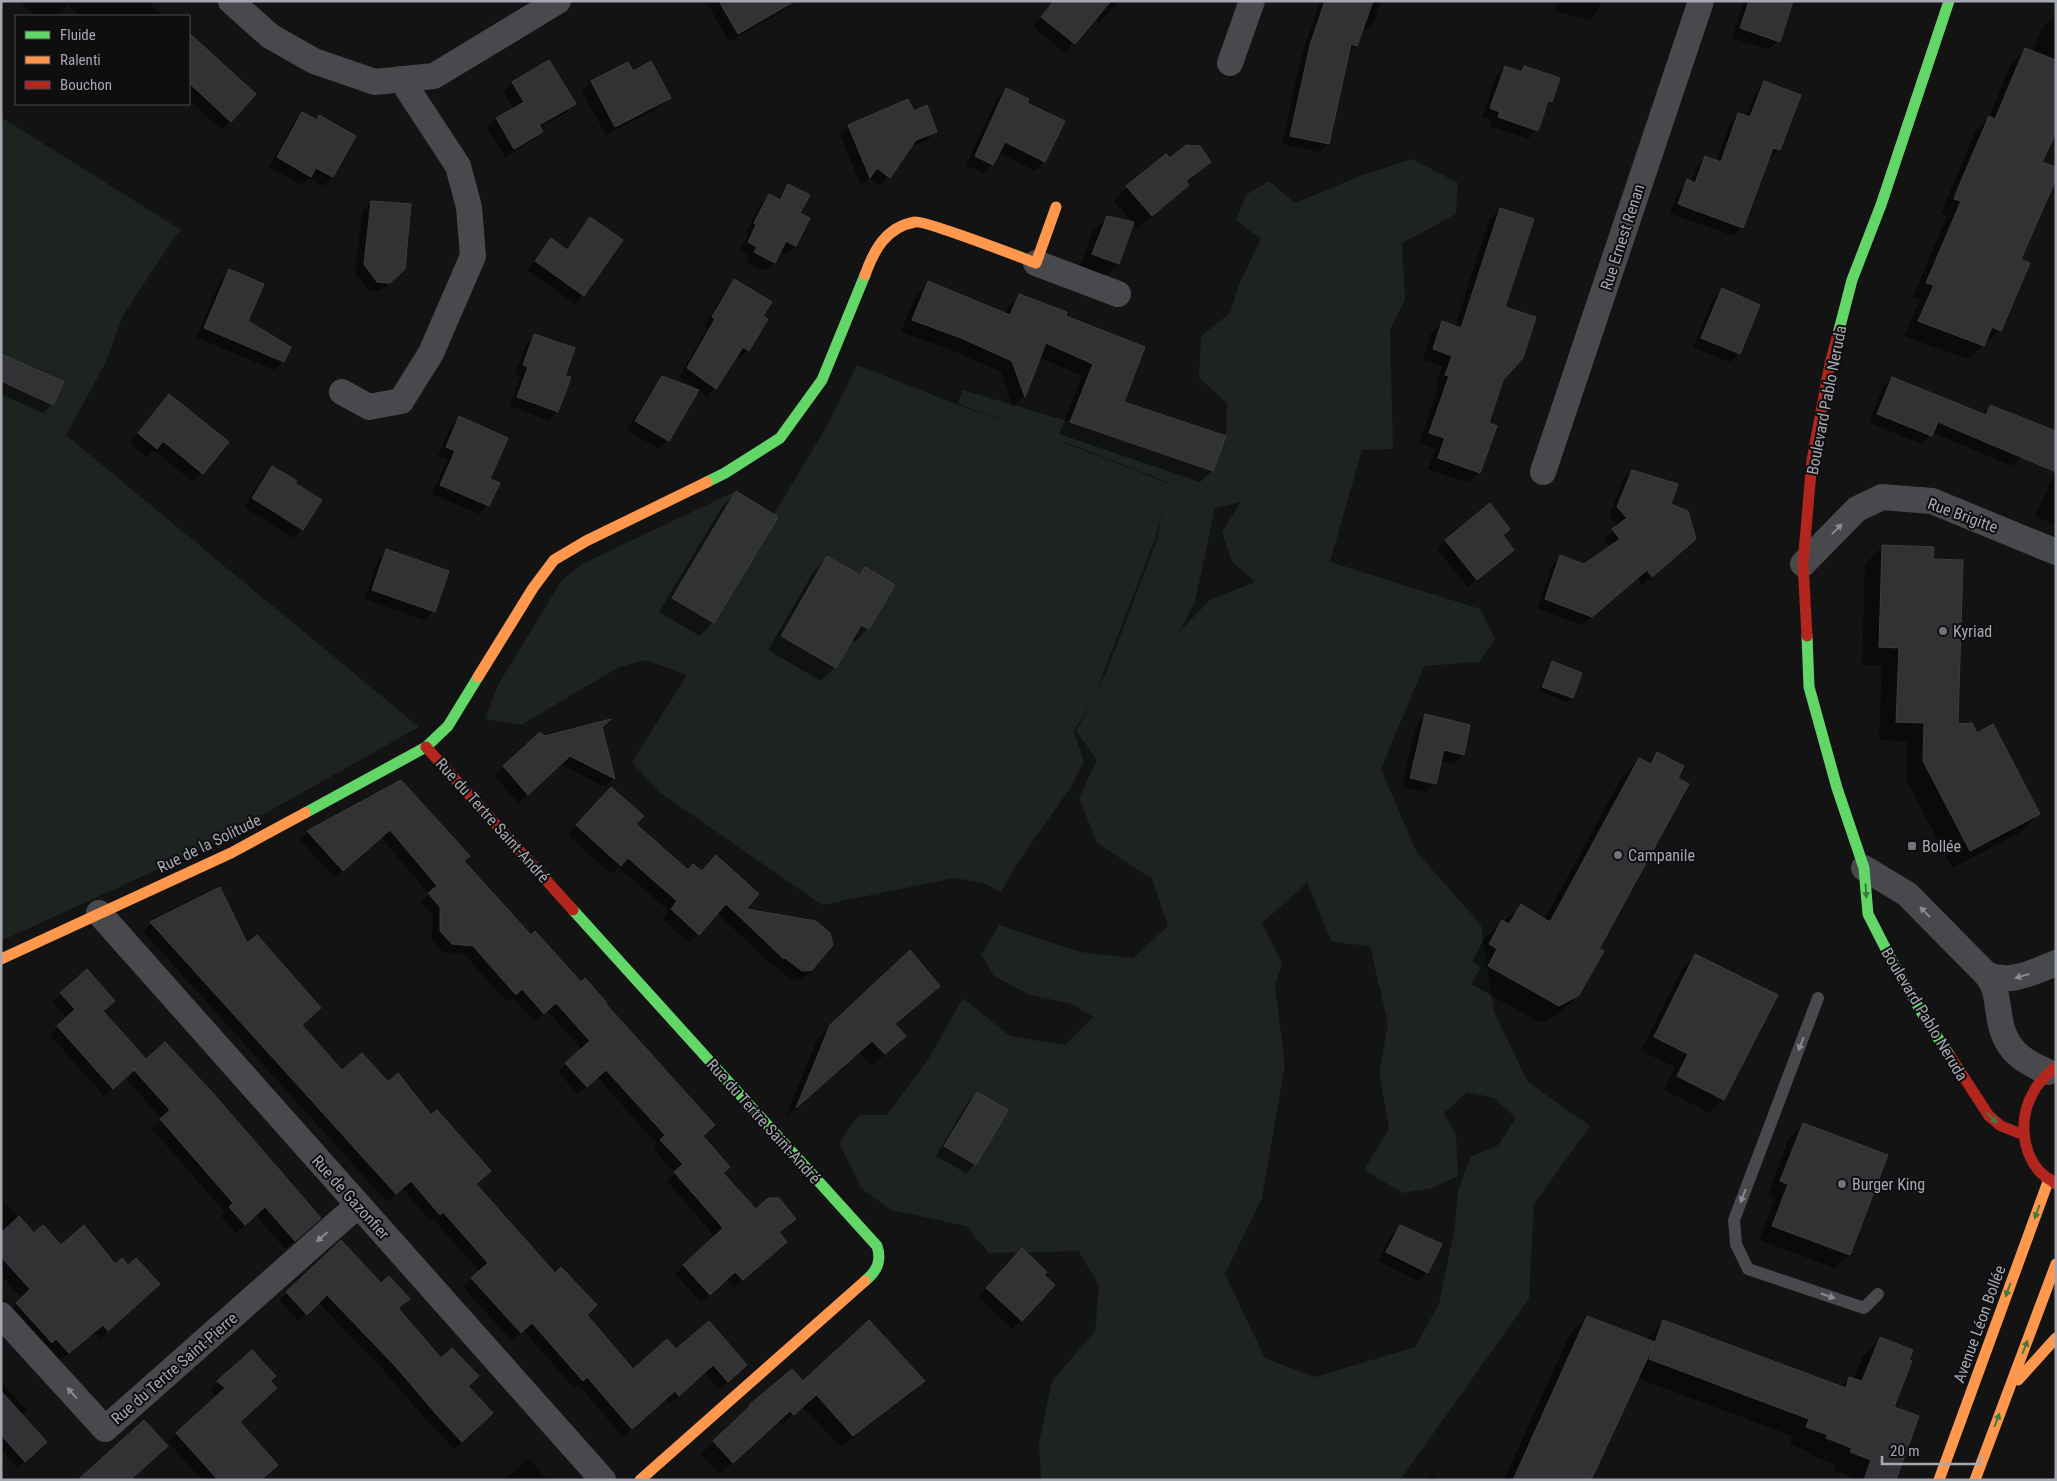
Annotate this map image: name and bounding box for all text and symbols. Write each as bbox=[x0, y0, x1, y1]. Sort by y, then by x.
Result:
legend bbox=[15, 15, 190, 105]
text: Fluide bbox=[60, 26, 96, 44]
text: Ralenti bbox=[60, 51, 101, 69]
text: Bouchon bbox=[60, 76, 112, 94]
street label: Rue Ernest Renan bbox=[1596, 182, 1649, 293]
street label: Boulevard Pablo Neruda bbox=[1803, 324, 1850, 476]
street label: Rue Brigitte bbox=[1925, 494, 2000, 537]
one-way arrow bbox=[1831, 524, 1843, 536]
place label: Kyriad bbox=[1953, 622, 1992, 641]
marker: Kyriad bbox=[1937, 625, 1949, 637]
street label: Rue du Tertre Saint-André bbox=[432, 754, 553, 886]
street label: Rue de la Solitude bbox=[154, 810, 264, 877]
place label: Bollée bbox=[1922, 837, 1961, 856]
marker: Bollée bbox=[1906, 840, 1918, 852]
place label: Campanile bbox=[1628, 846, 1695, 865]
marker: Campanile bbox=[1612, 849, 1624, 861]
one-way arrow bbox=[1863, 883, 1871, 899]
one-way arrow bbox=[1919, 906, 1931, 918]
street label: Boulevard Pablo Neruda bbox=[1877, 944, 1972, 1084]
one-way arrow bbox=[2014, 972, 2029, 980]
one-way arrow bbox=[1797, 1037, 1805, 1052]
street label: Rue du Tertre Saint-André bbox=[703, 1055, 824, 1187]
one-way arrow bbox=[1986, 1112, 1998, 1124]
street label: Rue de Gazonfier bbox=[308, 1151, 393, 1243]
place label: Burger King bbox=[1852, 1175, 1925, 1194]
marker: Burger King bbox=[1836, 1178, 1848, 1190]
one-way arrow bbox=[1739, 1188, 1746, 1203]
one-way arrow bbox=[2033, 1205, 2041, 1220]
one-way arrow bbox=[315, 1232, 328, 1243]
street label: Avenue Léon Bollée bbox=[1949, 1263, 2010, 1385]
one-way arrow bbox=[2004, 1283, 2012, 1298]
one-way arrow bbox=[1821, 1292, 1836, 1300]
street label: Rue du Tertre Saint-Pierre bbox=[107, 1309, 241, 1428]
one-way arrow bbox=[2021, 1339, 2029, 1354]
one-way arrow bbox=[66, 1387, 78, 1399]
one-way arrow bbox=[1993, 1412, 2001, 1427]
scale bar bbox=[1882, 1434, 1980, 1466]
text: 20 m bbox=[1890, 1442, 1920, 1460]

